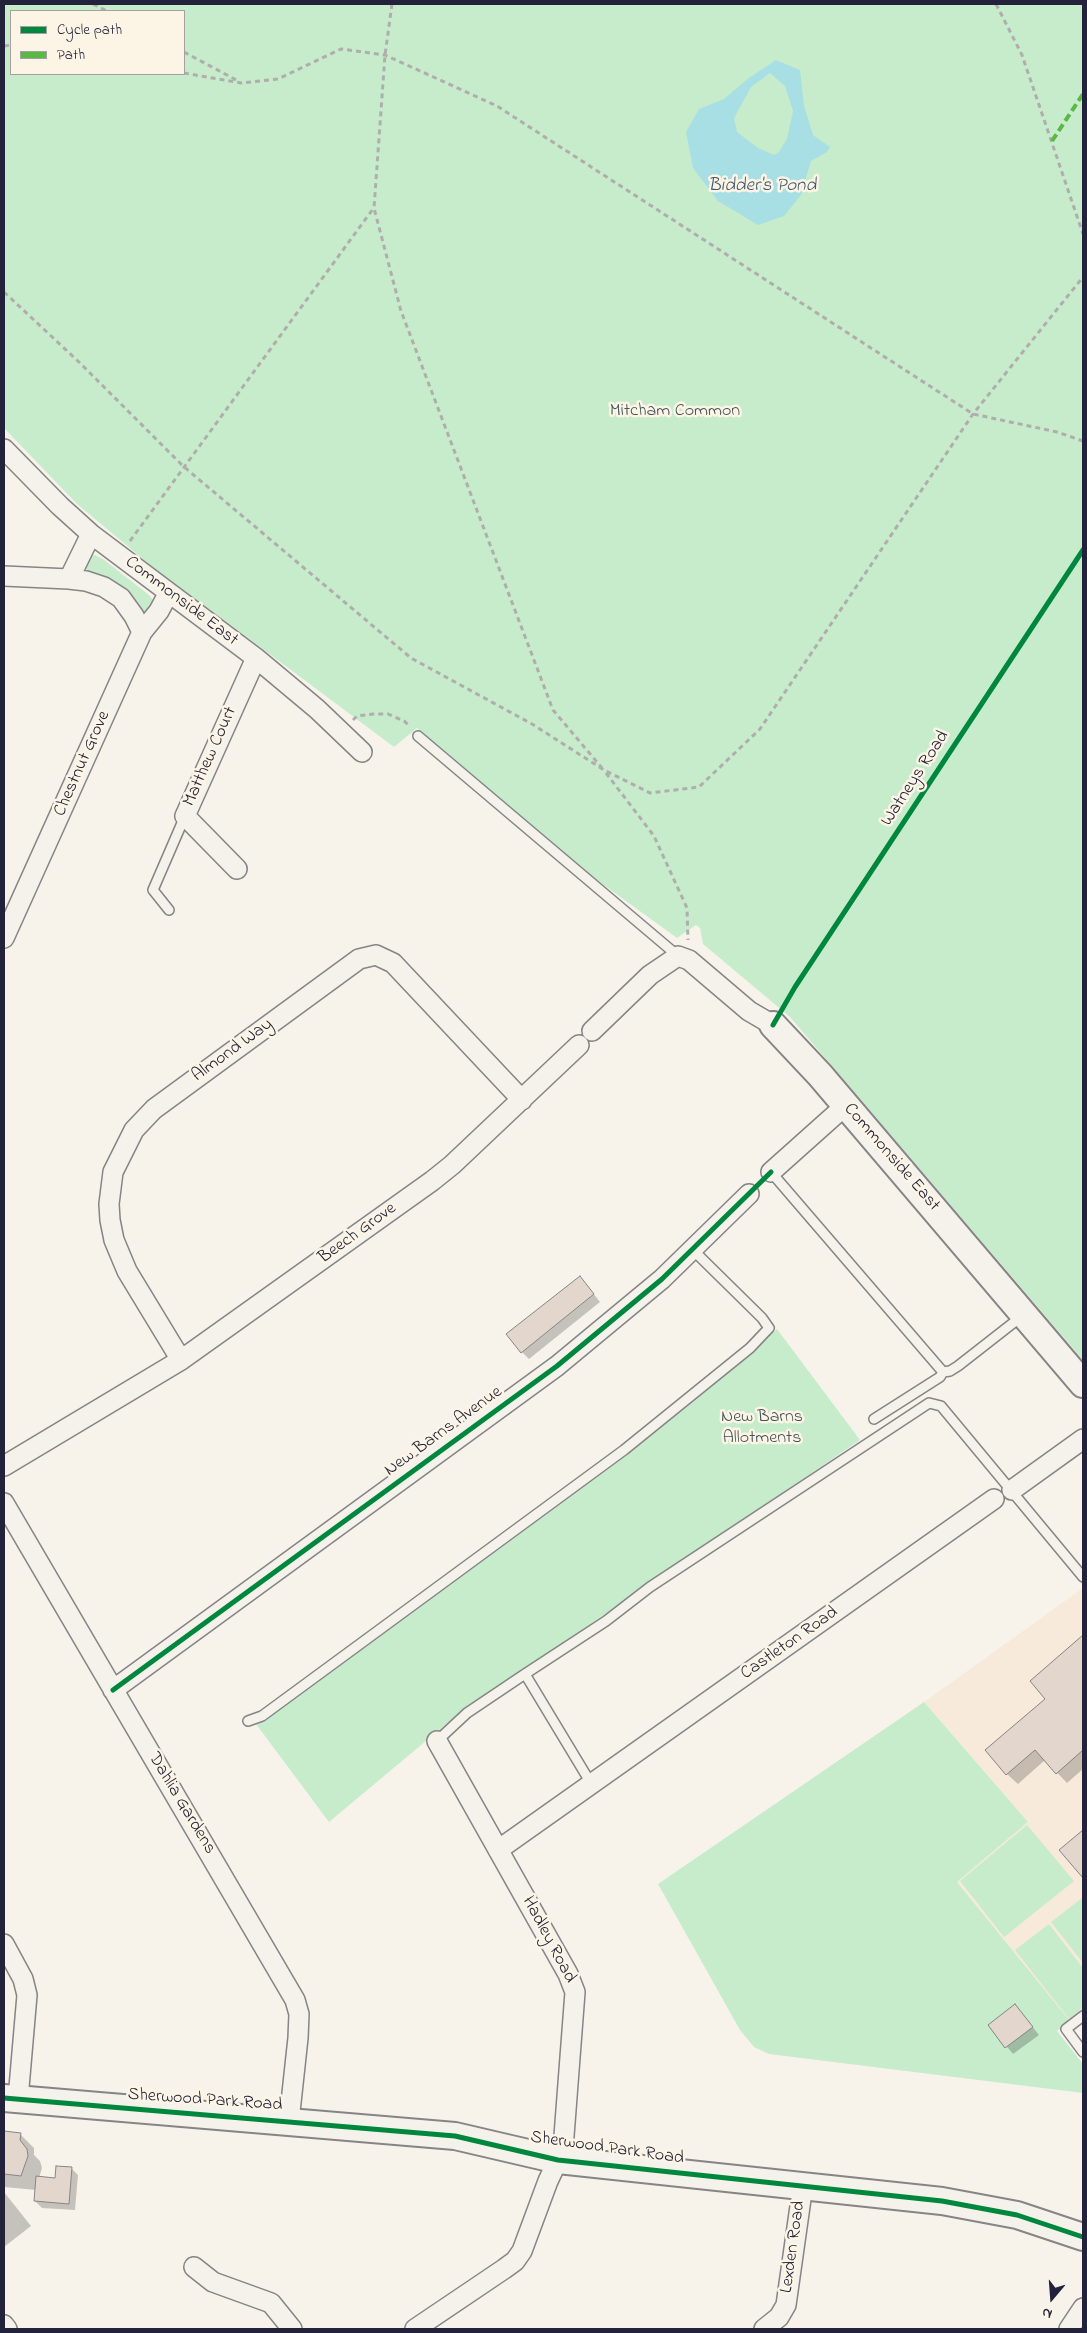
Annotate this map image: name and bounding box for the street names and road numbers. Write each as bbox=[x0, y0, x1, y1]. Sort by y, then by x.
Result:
street label: Commonside East bbox=[120, 552, 242, 652]
street label: Matthew Court bbox=[179, 704, 243, 810]
street label: Chestnut Grove bbox=[50, 708, 116, 820]
street label: Watneys Road bbox=[877, 727, 955, 831]
street label: Almond Way bbox=[188, 1014, 278, 1088]
street label: Commonside East bbox=[838, 1099, 944, 1217]
street label: Beech Grove bbox=[315, 1199, 401, 1269]
street label: New Barns Avenue bbox=[381, 1382, 507, 1482]
street label: Castleton Road bbox=[737, 1603, 843, 1685]
street label: Dahlia Gardens bbox=[142, 1749, 220, 1859]
street label: Hadley Road bbox=[516, 1893, 580, 1987]
street label: Sherwood Park Road bbox=[127, 2085, 283, 2117]
street label: Sherwood Park Road bbox=[529, 2128, 685, 2170]
street label: Lexden Road bbox=[777, 2199, 811, 2295]

